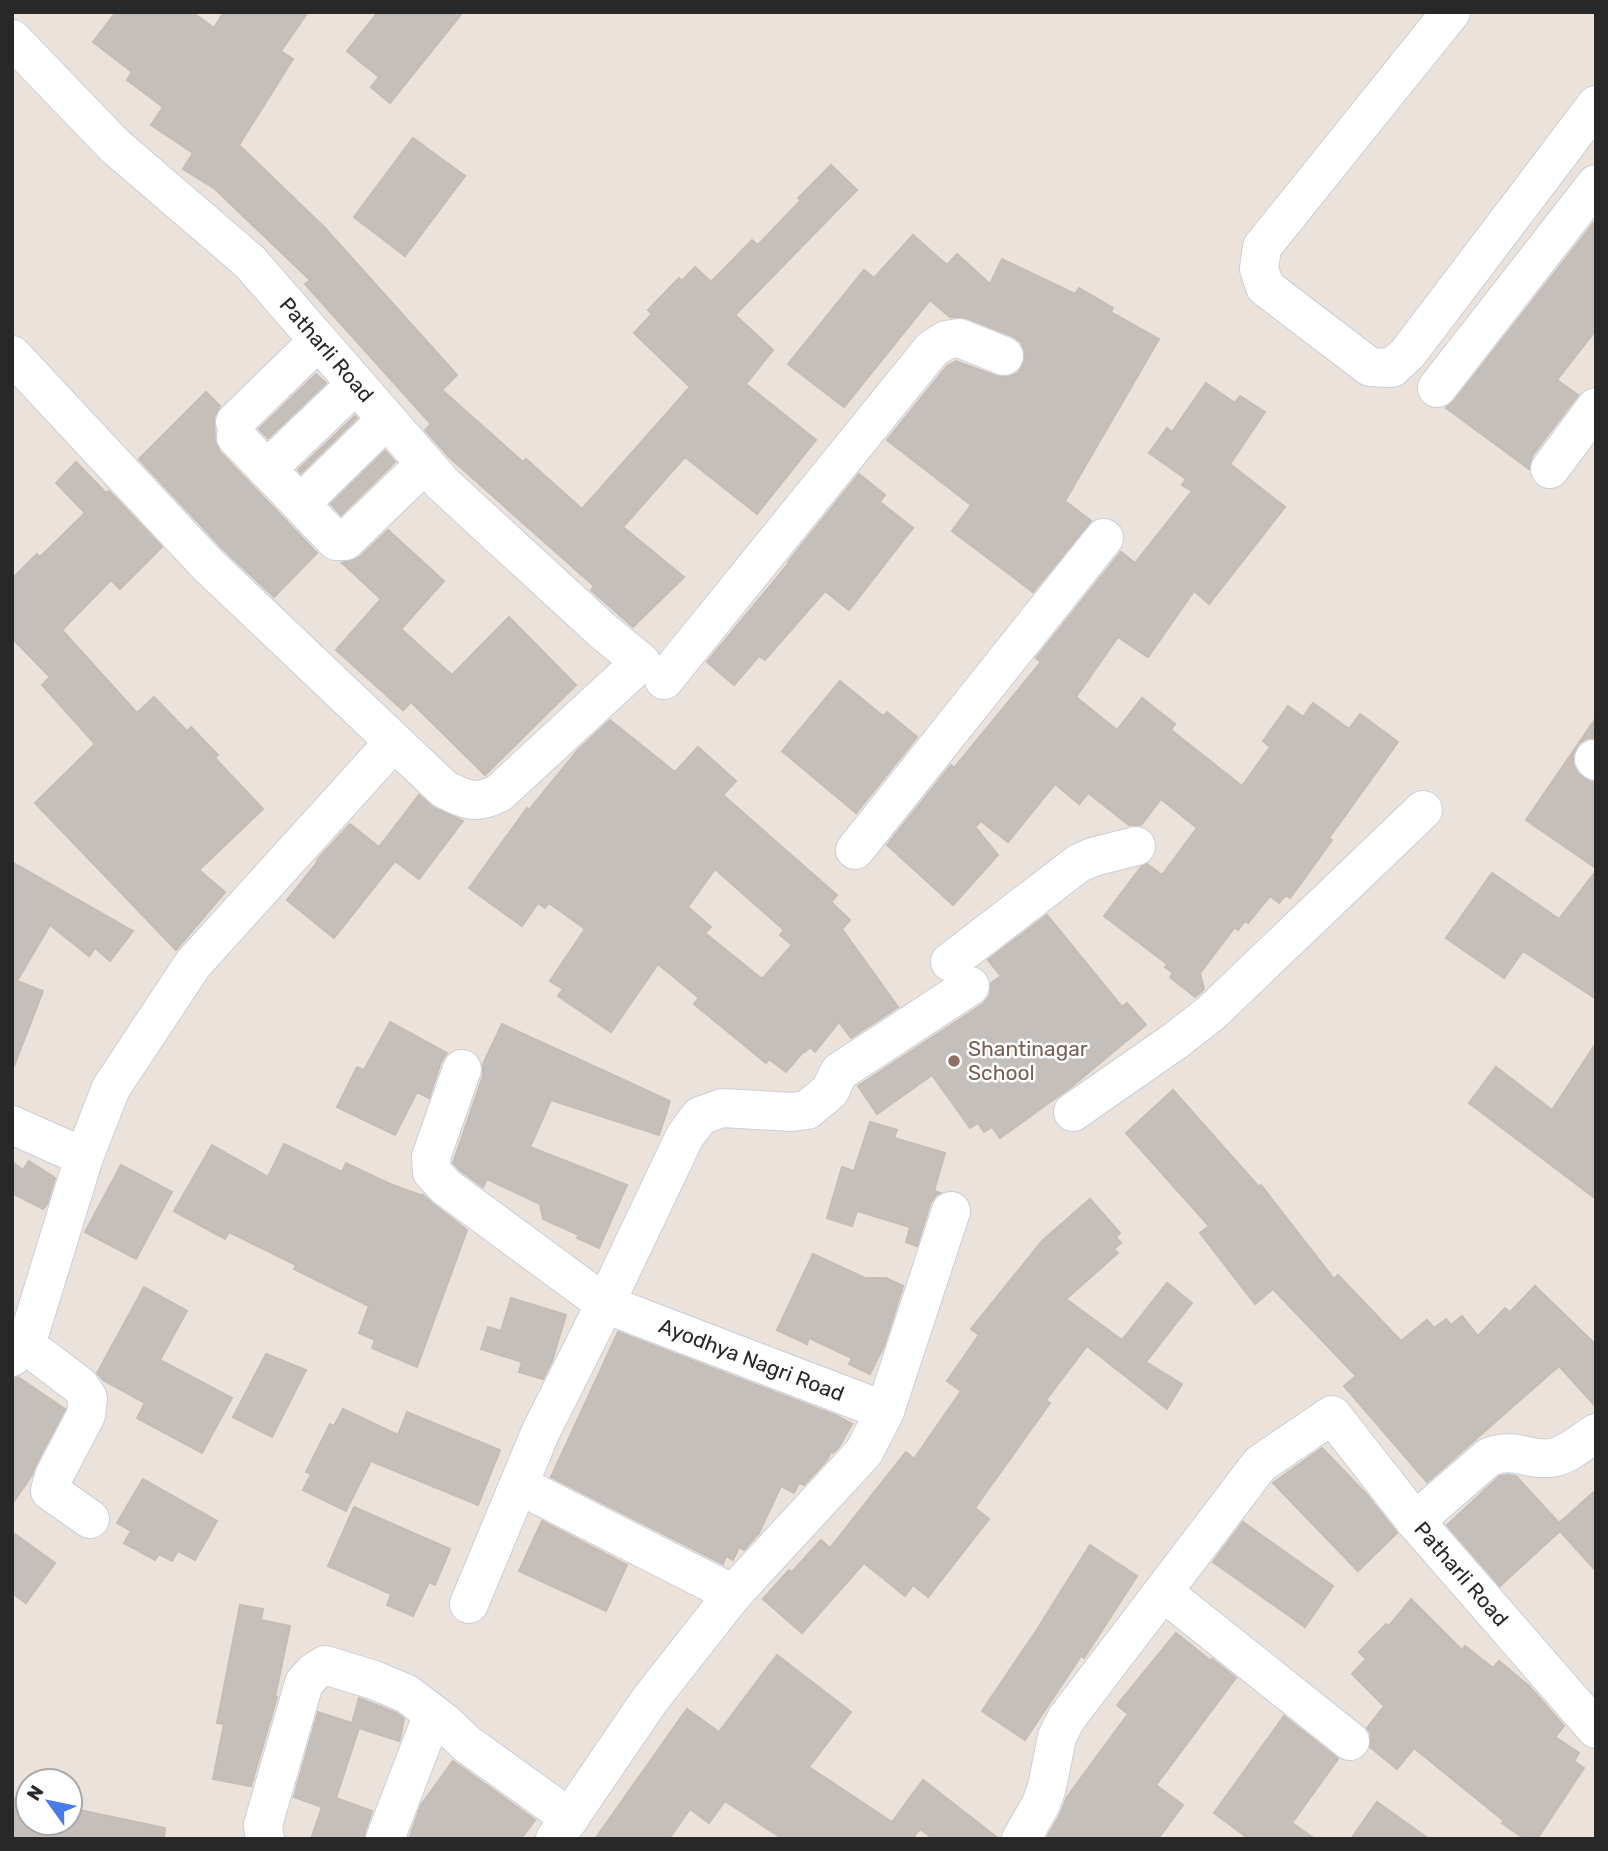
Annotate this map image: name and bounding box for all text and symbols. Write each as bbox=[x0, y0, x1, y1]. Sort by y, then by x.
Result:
street label: Patharli Road bbox=[275, 292, 379, 407]
place label: Shantinagar School bbox=[968, 1036, 1088, 1085]
marker: Shantinagar School bbox=[946, 1053, 962, 1069]
street label: Ayodhya Nagri Road bbox=[655, 1313, 848, 1406]
street label: Patharli Road bbox=[1409, 1516, 1514, 1631]
north arrow bbox=[14, 1767, 84, 1837]
text: N bbox=[22, 1781, 49, 1805]

